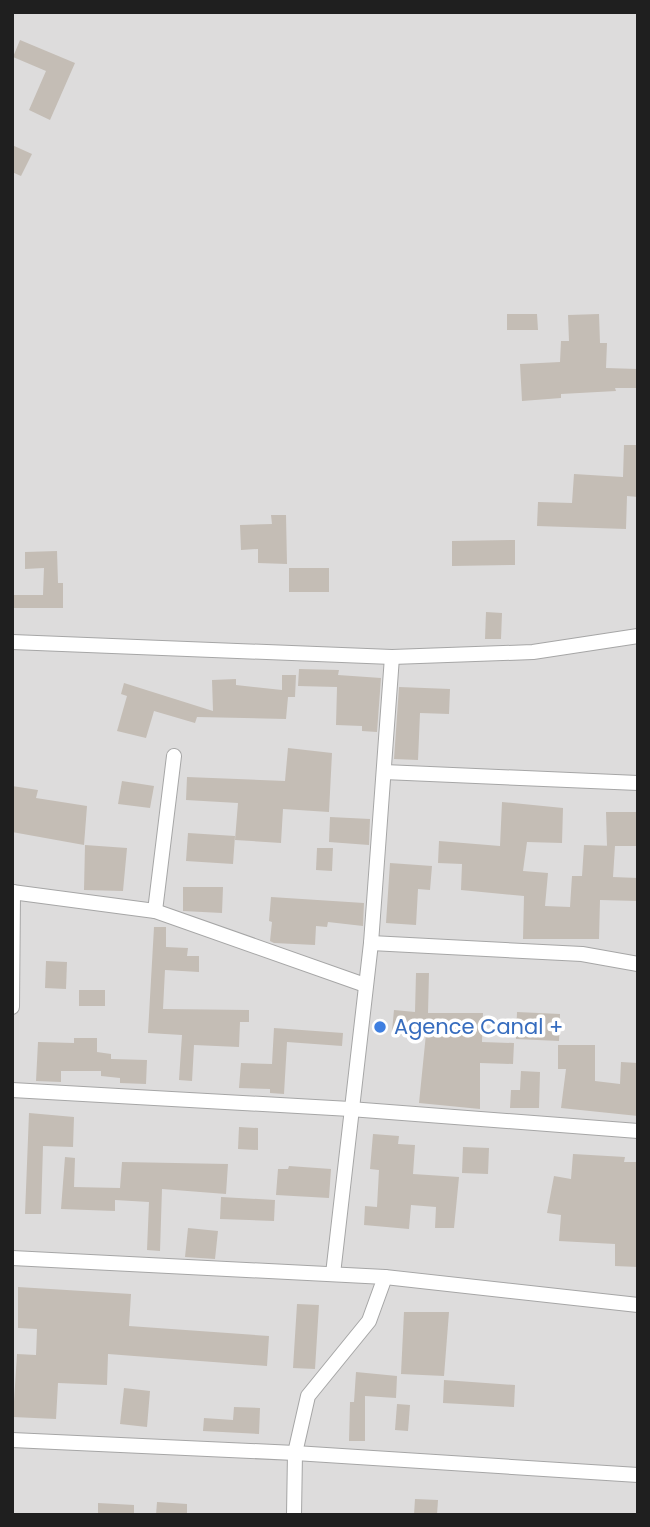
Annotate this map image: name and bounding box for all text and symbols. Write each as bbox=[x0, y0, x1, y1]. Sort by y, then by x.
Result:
place label: Agence Canal + bbox=[394, 1012, 563, 1041]
marker: Agence Canal + bbox=[372, 1019, 388, 1035]

